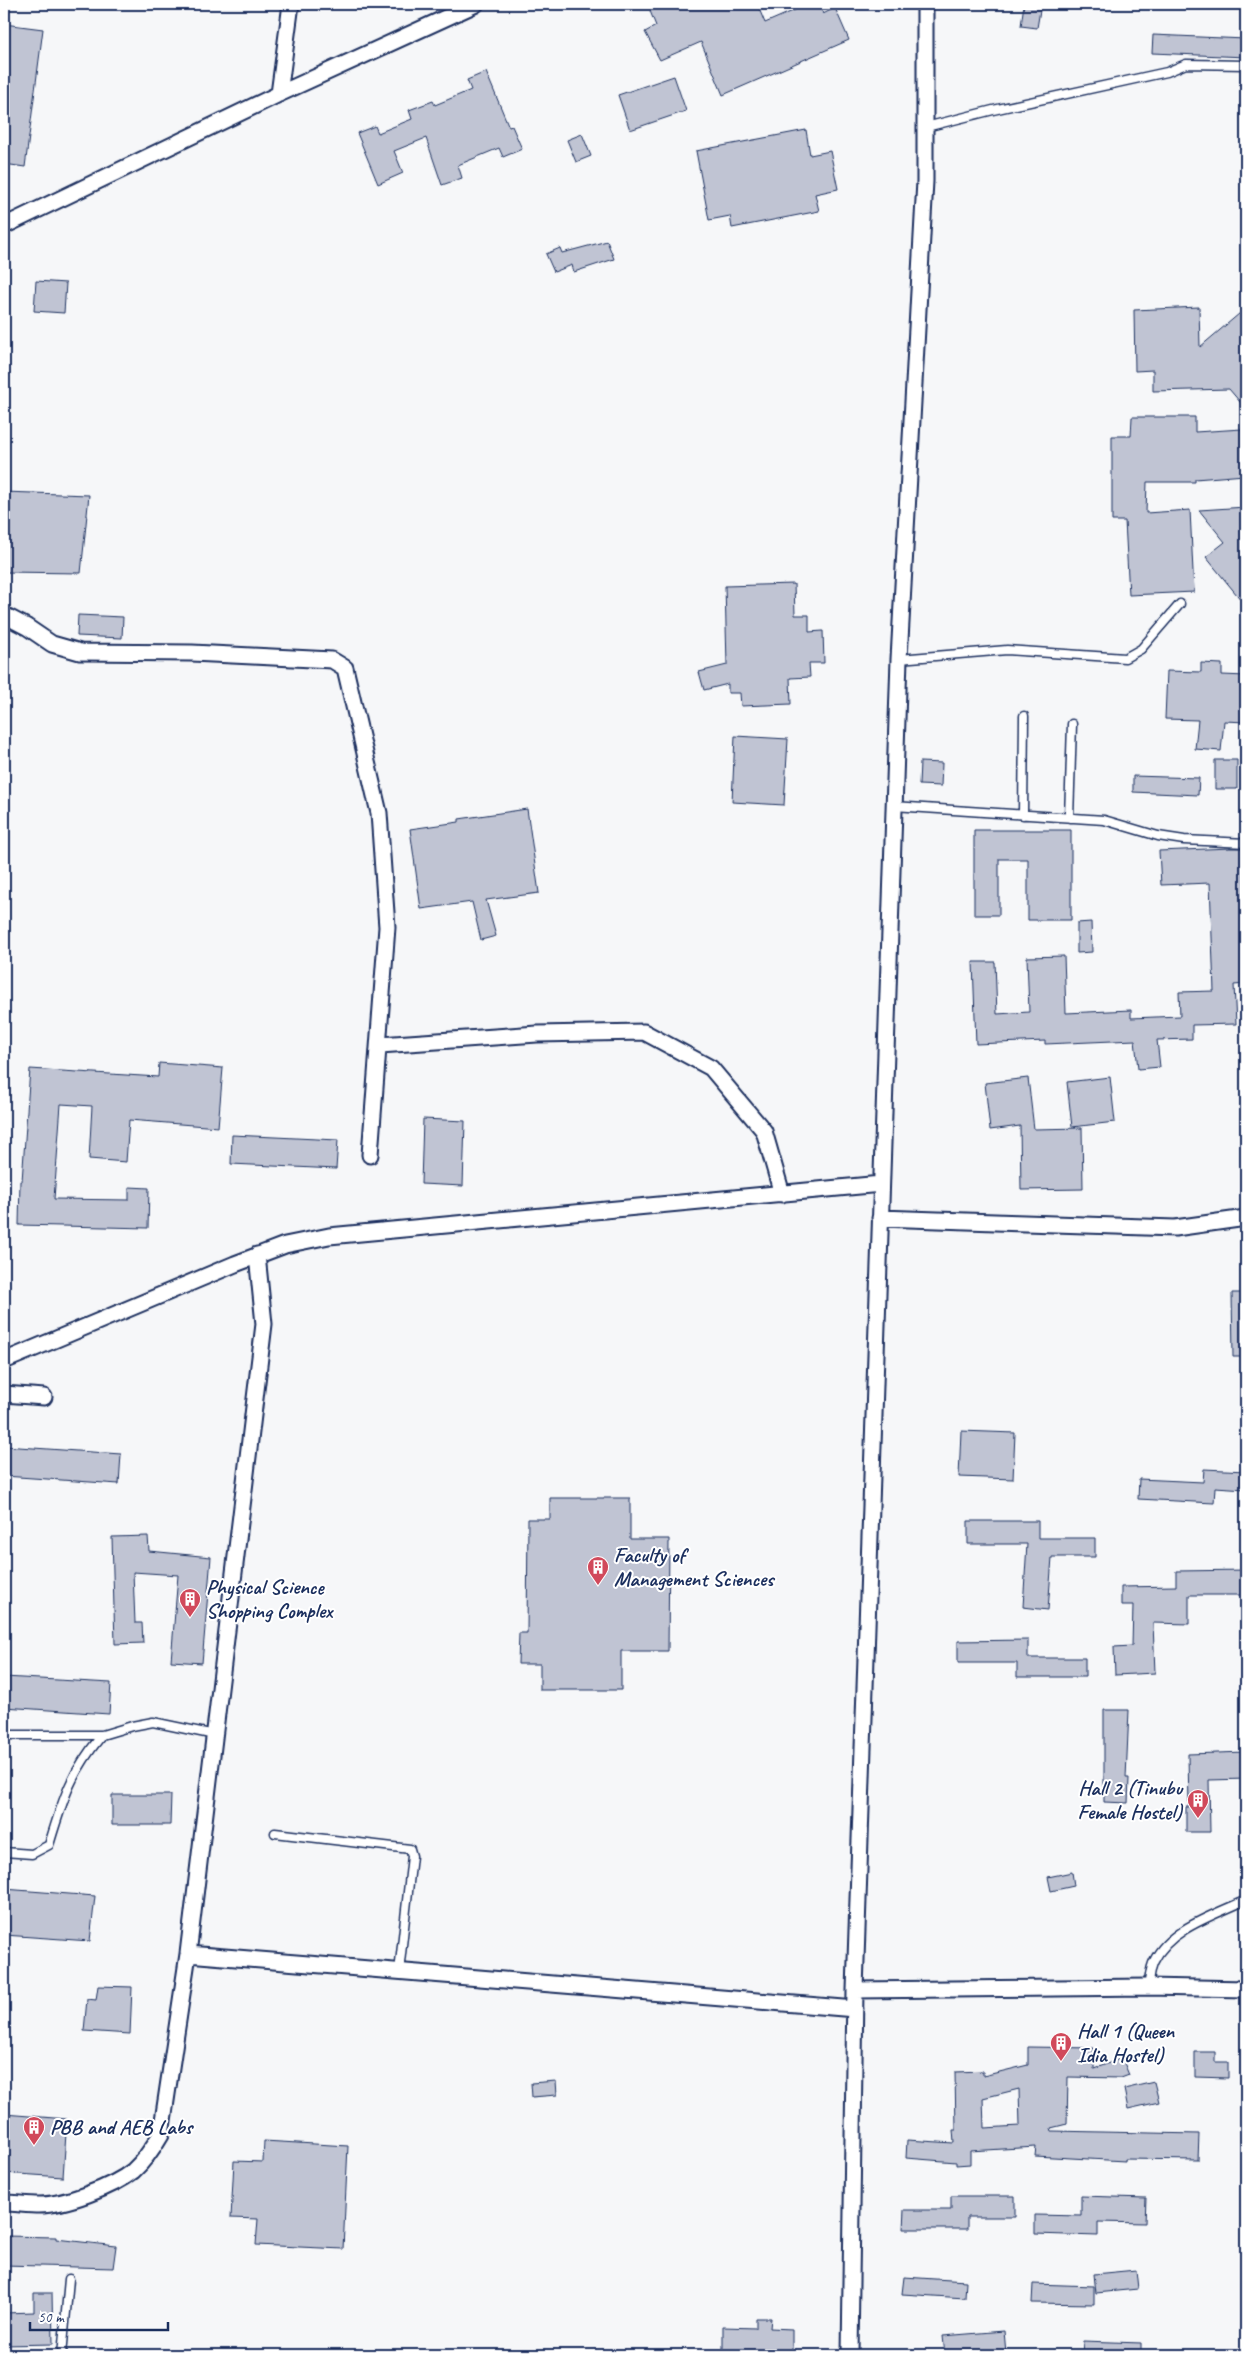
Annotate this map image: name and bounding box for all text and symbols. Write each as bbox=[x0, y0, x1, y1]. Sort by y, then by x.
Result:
place label: Faculty of Management Sciences bbox=[614, 1542, 776, 1592]
building icon: Faculty of Management Sciences bbox=[586, 1555, 610, 1586]
place label: Physical Science Shopping Complex bbox=[206, 1574, 334, 1624]
building icon: Physical Science Shopping Complex bbox=[178, 1587, 202, 1618]
place label: Hall 2 (Tinubu Female Hostel) bbox=[1077, 1775, 1184, 1825]
building icon: Hall 2 (Tinubu Female Hostel) bbox=[1186, 1788, 1210, 1819]
place label: Hall 1 (Queen Idia Hostel) bbox=[1077, 2018, 1176, 2068]
building icon: Hall 1 (Queen Idia Hostel) bbox=[1049, 2031, 1073, 2062]
place label: PBB and AEB Labs bbox=[50, 2114, 195, 2140]
building icon: PBB and AEB Labs bbox=[22, 2115, 46, 2146]
scale bar bbox=[30, 2299, 168, 2331]
text: 50 m bbox=[38, 2308, 65, 2327]

